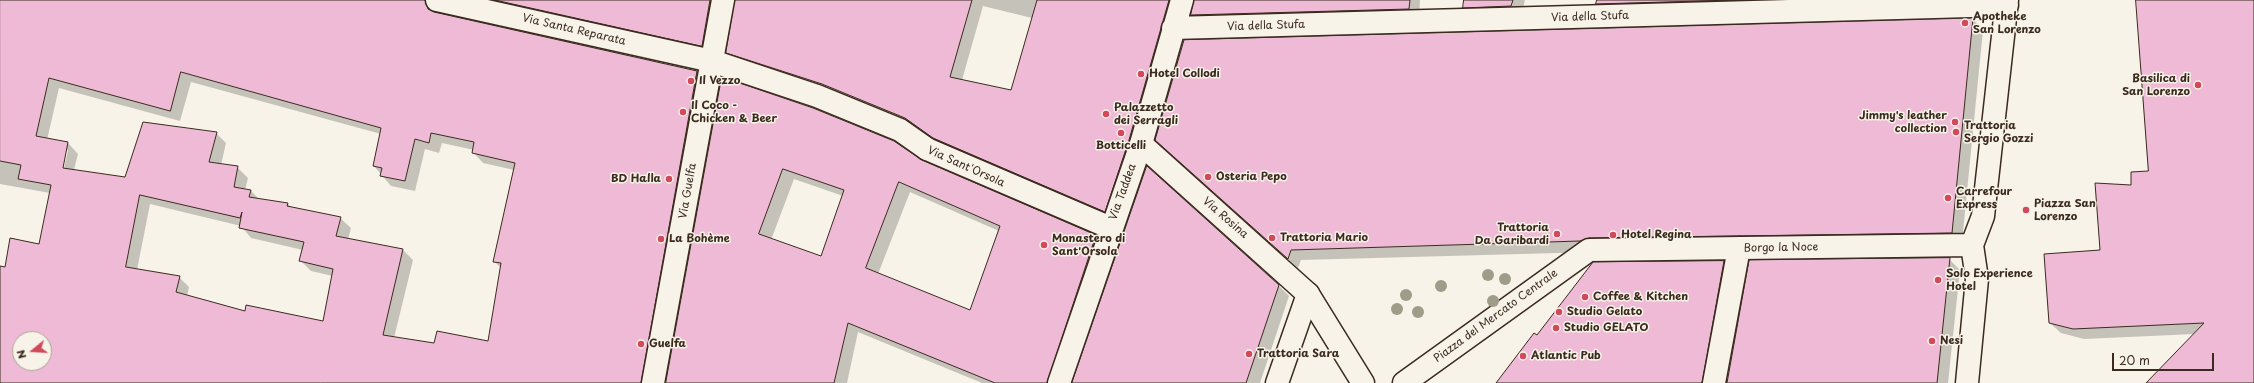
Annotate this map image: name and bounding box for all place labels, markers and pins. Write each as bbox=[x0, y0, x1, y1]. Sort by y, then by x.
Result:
place label: Apotheke San Lorenzo bbox=[1973, 10, 2041, 36]
marker: Apotheke San Lorenzo bbox=[1960, 18, 1970, 28]
place label: Hotel Collodi bbox=[1149, 67, 1220, 81]
marker: Hotel Collodi bbox=[1136, 69, 1146, 79]
place label: Basilica di San Lorenzo bbox=[2122, 72, 2190, 98]
place label: Il Vezzo bbox=[699, 74, 740, 88]
marker: Il Vezzo bbox=[686, 76, 696, 86]
marker: Basilica di San Lorenzo bbox=[2193, 80, 2203, 90]
place label: Il Coco - Chicken & Beer bbox=[691, 99, 777, 125]
place label: Palazzetto dei Serragli bbox=[1114, 101, 1178, 127]
marker: Il Coco - Chicken & Beer bbox=[678, 107, 688, 117]
marker: Palazzetto dei Serragli bbox=[1101, 109, 1111, 119]
place label: Jimmy's leather collection bbox=[1859, 109, 1947, 135]
marker: Jimmy's leather collection bbox=[1950, 117, 1960, 127]
place label: Trattoria Sergio Gozzi bbox=[1964, 119, 2033, 145]
marker: Trattoria Sergio Gozzi bbox=[1951, 127, 1961, 137]
marker: Botticelli bbox=[1116, 128, 1126, 138]
place label: Botticelli bbox=[1096, 139, 1146, 153]
place label: Osteria Pepo bbox=[1216, 170, 1287, 184]
place label: BD Halla bbox=[611, 172, 661, 186]
marker: Osteria Pepo bbox=[1203, 172, 1213, 182]
marker: BD Halla bbox=[664, 174, 674, 184]
place label: Carrefour Express bbox=[1956, 185, 2012, 211]
marker: Carrefour Express bbox=[1943, 193, 1953, 203]
place label: Piazza San Lorenzo bbox=[2034, 197, 2096, 223]
marker: Piazza San Lorenzo bbox=[2021, 205, 2031, 215]
place label: Trattoria Da Garibardi bbox=[1475, 221, 1549, 247]
place label: Hotel Regina bbox=[1621, 228, 1692, 242]
marker: Trattoria Da Garibardi bbox=[1552, 229, 1562, 239]
marker: Hotel Regina bbox=[1608, 230, 1618, 240]
place label: Trattoria Mario bbox=[1280, 231, 1368, 245]
place label: La Bohème bbox=[669, 232, 730, 246]
place label: Monastero di Sant'Orsola bbox=[1052, 232, 1125, 258]
marker: Trattoria Mario bbox=[1267, 233, 1277, 243]
marker: La Bohème bbox=[656, 234, 666, 244]
marker: Monastero di Sant'Orsola bbox=[1039, 240, 1049, 250]
place label: Solo Experience Hotel bbox=[1946, 267, 2033, 293]
marker: Solo Experience Hotel bbox=[1933, 275, 1943, 285]
place label: Coffee & Kitchen bbox=[1593, 290, 1688, 304]
marker: Coffee & Kitchen bbox=[1580, 292, 1590, 302]
place label: Studio Gelato bbox=[1567, 305, 1642, 319]
marker: Studio Gelato bbox=[1554, 307, 1564, 317]
place label: Studio GELATO bbox=[1564, 321, 1648, 335]
marker: Studio GELATO bbox=[1551, 323, 1561, 333]
place label: Nesi bbox=[1940, 334, 1963, 348]
marker: Nesi bbox=[1927, 336, 1937, 346]
place label: Guelfa bbox=[649, 337, 686, 351]
marker: Guelfa bbox=[636, 339, 646, 349]
place label: Trattoria Sara bbox=[1257, 347, 1340, 361]
marker: Trattoria Sara bbox=[1244, 349, 1254, 359]
place label: Atlantic Pub bbox=[1531, 349, 1601, 363]
marker: Atlantic Pub bbox=[1518, 351, 1528, 361]

